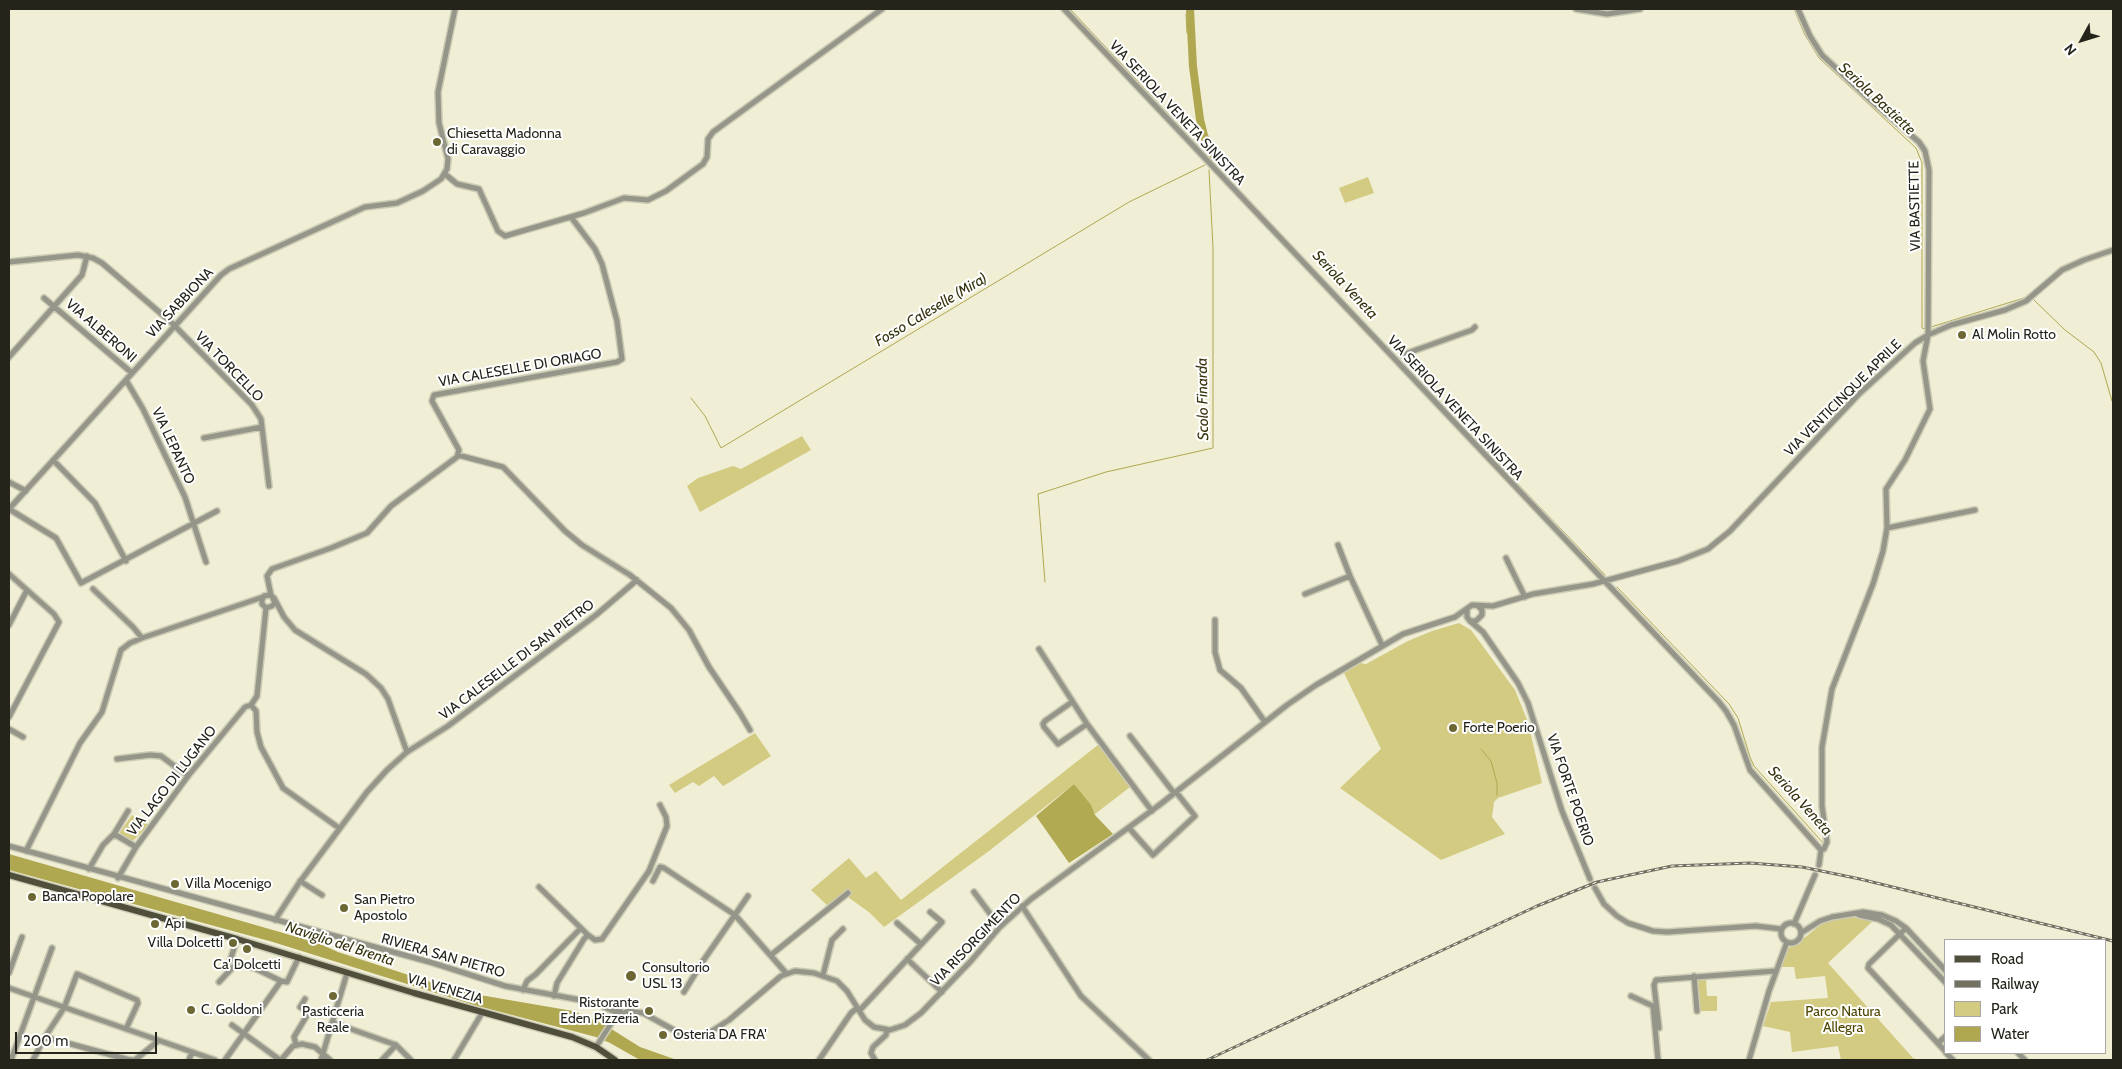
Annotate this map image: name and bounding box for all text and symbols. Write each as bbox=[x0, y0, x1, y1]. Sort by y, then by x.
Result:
north arrow bbox=[2057, 15, 2107, 65]
street label: VIA SERIOLA VENETA SINISTRA bbox=[1106, 37, 1248, 189]
text: N bbox=[2060, 40, 2080, 59]
water label: Seriola Bastiette bbox=[1835, 59, 1919, 139]
place label: Chiesetta Madonna di Caravaggio bbox=[447, 126, 561, 158]
marker: Chiesetta Madonna di Caravaggio bbox=[431, 136, 443, 148]
street label: VIA BASTIETTE bbox=[1906, 161, 1924, 251]
water label: Seriola Veneta bbox=[1309, 247, 1381, 323]
street label: VIA SABBIONA bbox=[143, 264, 217, 342]
water label: Fosso Caleselle (Mira) bbox=[872, 269, 990, 351]
street label: VIA ALBERONI bbox=[62, 296, 140, 366]
place label: Al Molin Rotto bbox=[1972, 327, 2056, 343]
street label: VIA TORCELLO bbox=[191, 328, 267, 406]
marker: Al Molin Rotto bbox=[1956, 329, 1968, 341]
street label: VIA SERIOLA VENETA SINISTRA bbox=[1384, 332, 1526, 484]
street label: VIA VENTICINQUE APRILE bbox=[1781, 336, 1905, 460]
street label: VIA CALESELLE DI ORIAGO bbox=[437, 345, 603, 391]
water label: Scolo Finarda bbox=[1193, 357, 1213, 441]
street label: VIA LEPANTO bbox=[148, 405, 198, 487]
street label: VIA CALESELLE DI SAN PIETRO bbox=[436, 596, 598, 724]
place label: Forte Poerio bbox=[1463, 720, 1535, 736]
marker: Forte Poerio bbox=[1447, 722, 1459, 734]
street label: VIA LAGO DI LUGANO bbox=[124, 723, 220, 839]
street label: VIA FORTE POERIO bbox=[1543, 732, 1597, 848]
water label: Seriola Veneta bbox=[1764, 762, 1836, 840]
place label: Villa Mocenigo bbox=[185, 876, 271, 892]
marker: Villa Mocenigo bbox=[169, 878, 181, 890]
place label: Banca Popolare bbox=[42, 889, 134, 905]
street label: VIA RISORGIMENTO bbox=[927, 890, 1025, 990]
marker: Banca Popolare bbox=[26, 891, 38, 903]
place label: San Pietro Apostolo bbox=[354, 892, 415, 924]
marker: San Pietro Apostolo bbox=[338, 902, 350, 914]
place label: Api bbox=[165, 916, 184, 932]
marker: Api bbox=[149, 918, 161, 930]
water label: Naviglio del Brenta bbox=[283, 918, 397, 970]
street label: RIVIERA SAN PIETRO bbox=[379, 930, 507, 982]
place label: Villa Dolcetti bbox=[148, 935, 223, 951]
marker: Villa Dolcetti bbox=[227, 937, 239, 949]
legend bbox=[1944, 939, 2107, 1054]
marker: Ca' Dolcetti bbox=[241, 943, 253, 955]
text: Road bbox=[1991, 950, 2024, 968]
place label: Ca' Dolcetti bbox=[213, 957, 281, 973]
place label: Consultorio USL 13 bbox=[642, 960, 710, 992]
marker: Consultorio USL 13 bbox=[624, 969, 638, 983]
street label: VIA VENEZIA bbox=[405, 970, 485, 1008]
text: Railway bbox=[1991, 975, 2039, 993]
marker: Pasticceria Reale bbox=[327, 990, 339, 1002]
place label: Ristorante Eden Pizzeria bbox=[560, 995, 639, 1028]
text: Park bbox=[1991, 1000, 2018, 1018]
place label: C. Goldoni bbox=[201, 1002, 262, 1018]
marker: C. Goldoni bbox=[185, 1004, 197, 1016]
place label: Pasticceria Reale bbox=[302, 1004, 364, 1036]
park label: Parco Natura Allegra bbox=[1805, 1004, 1881, 1036]
marker: Ristorante Eden Pizzeria bbox=[643, 1005, 655, 1017]
scale bar bbox=[18, 1022, 160, 1054]
text: Water bbox=[1991, 1025, 2029, 1043]
place label: Osteria DA FRA' bbox=[673, 1027, 767, 1043]
marker: Osteria DA FRA' bbox=[657, 1029, 669, 1041]
text: 200 m bbox=[23, 1032, 68, 1050]

